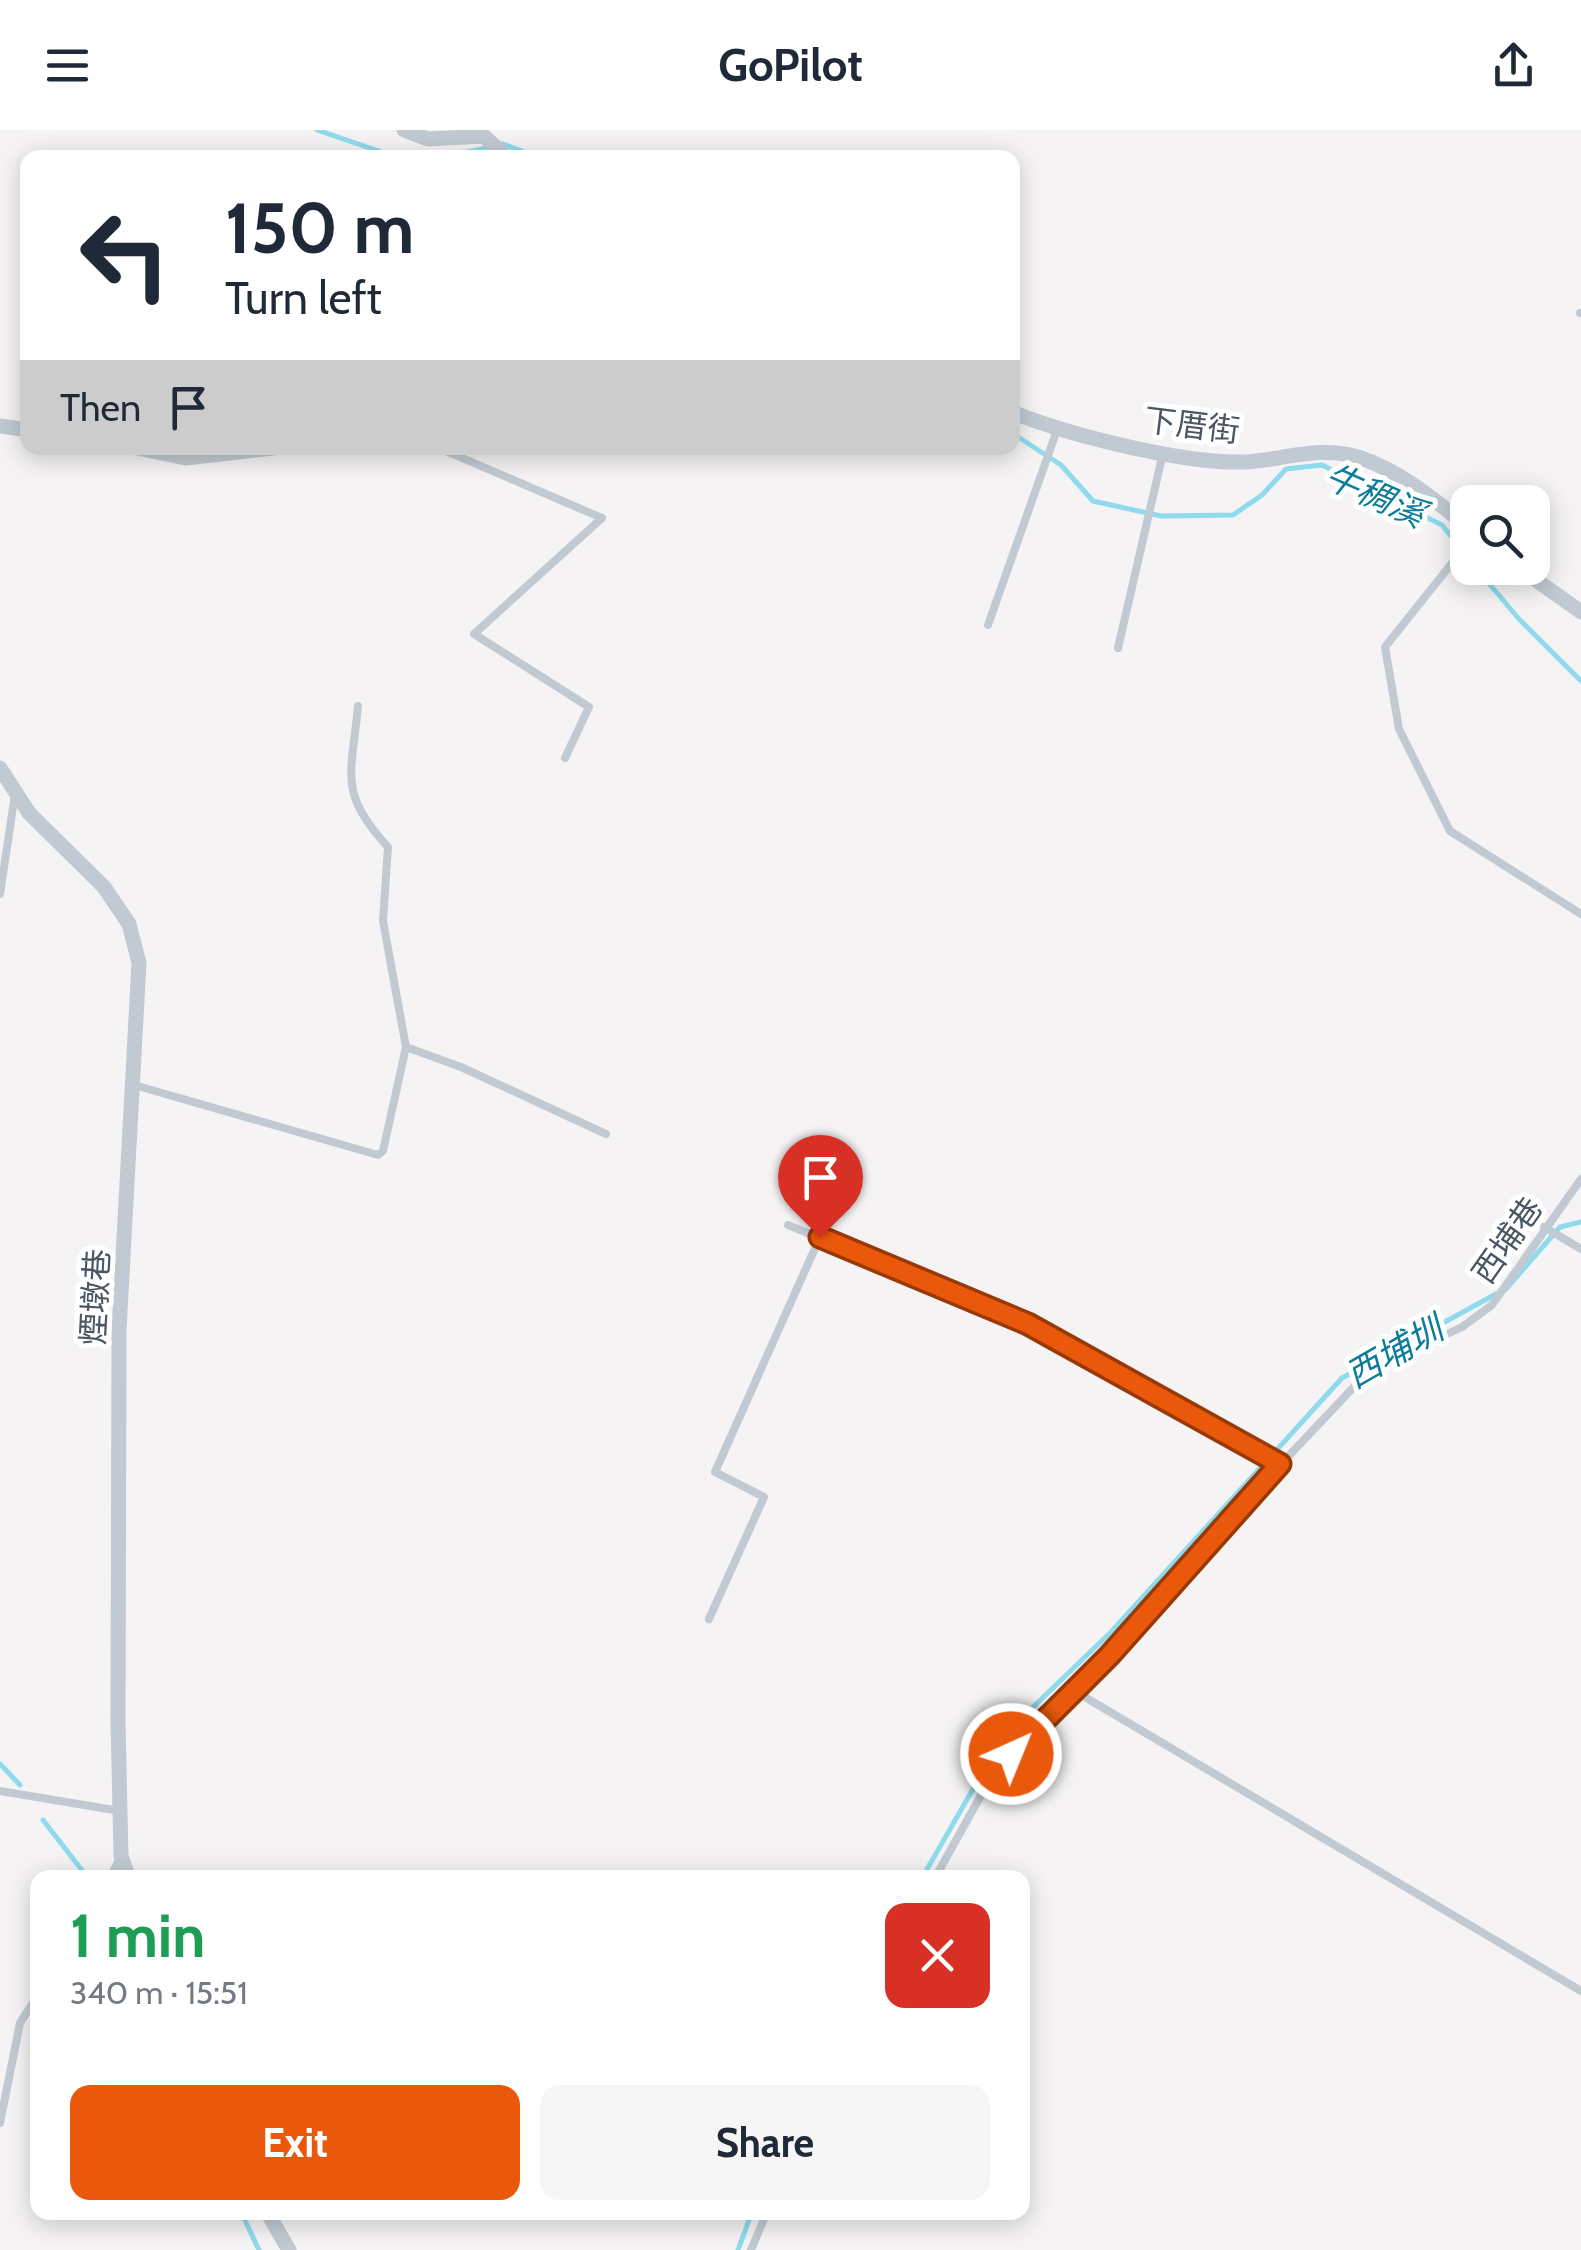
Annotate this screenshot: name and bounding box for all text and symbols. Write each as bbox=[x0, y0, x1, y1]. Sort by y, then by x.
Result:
icon: menu bbox=[40, 38, 95, 93]
text: GoPilot bbox=[718, 38, 863, 92]
icon: share bbox=[1486, 38, 1541, 93]
text: 150 m bbox=[225, 185, 414, 271]
icon: left bbox=[60, 190, 190, 320]
text: Turn left bbox=[225, 271, 382, 325]
icon: arrive bbox=[161, 380, 216, 435]
text: Then bbox=[60, 384, 141, 431]
street label: 下厝街 bbox=[1142, 400, 1242, 450]
water label: 牛稠溪 bbox=[1318, 454, 1436, 538]
map controls bbox=[1450, 485, 1550, 585]
button: search bbox=[1450, 485, 1550, 585]
pin bbox=[778, 1135, 863, 1238]
icon: arrive bbox=[793, 1150, 848, 1205]
street label: 西埔巷 bbox=[1463, 1189, 1551, 1291]
street label: 煙墩巷 bbox=[73, 1248, 117, 1346]
water label: 西埔圳 bbox=[1338, 1305, 1455, 1397]
position arrow bbox=[959, 1702, 1063, 1806]
text: 1 min bbox=[70, 1899, 205, 1972]
button: close bbox=[885, 1903, 990, 2008]
text: 340 m · 15:51 bbox=[70, 1973, 248, 2012]
button: Exit bbox=[70, 2085, 520, 2200]
button: Share bbox=[540, 2085, 990, 2200]

